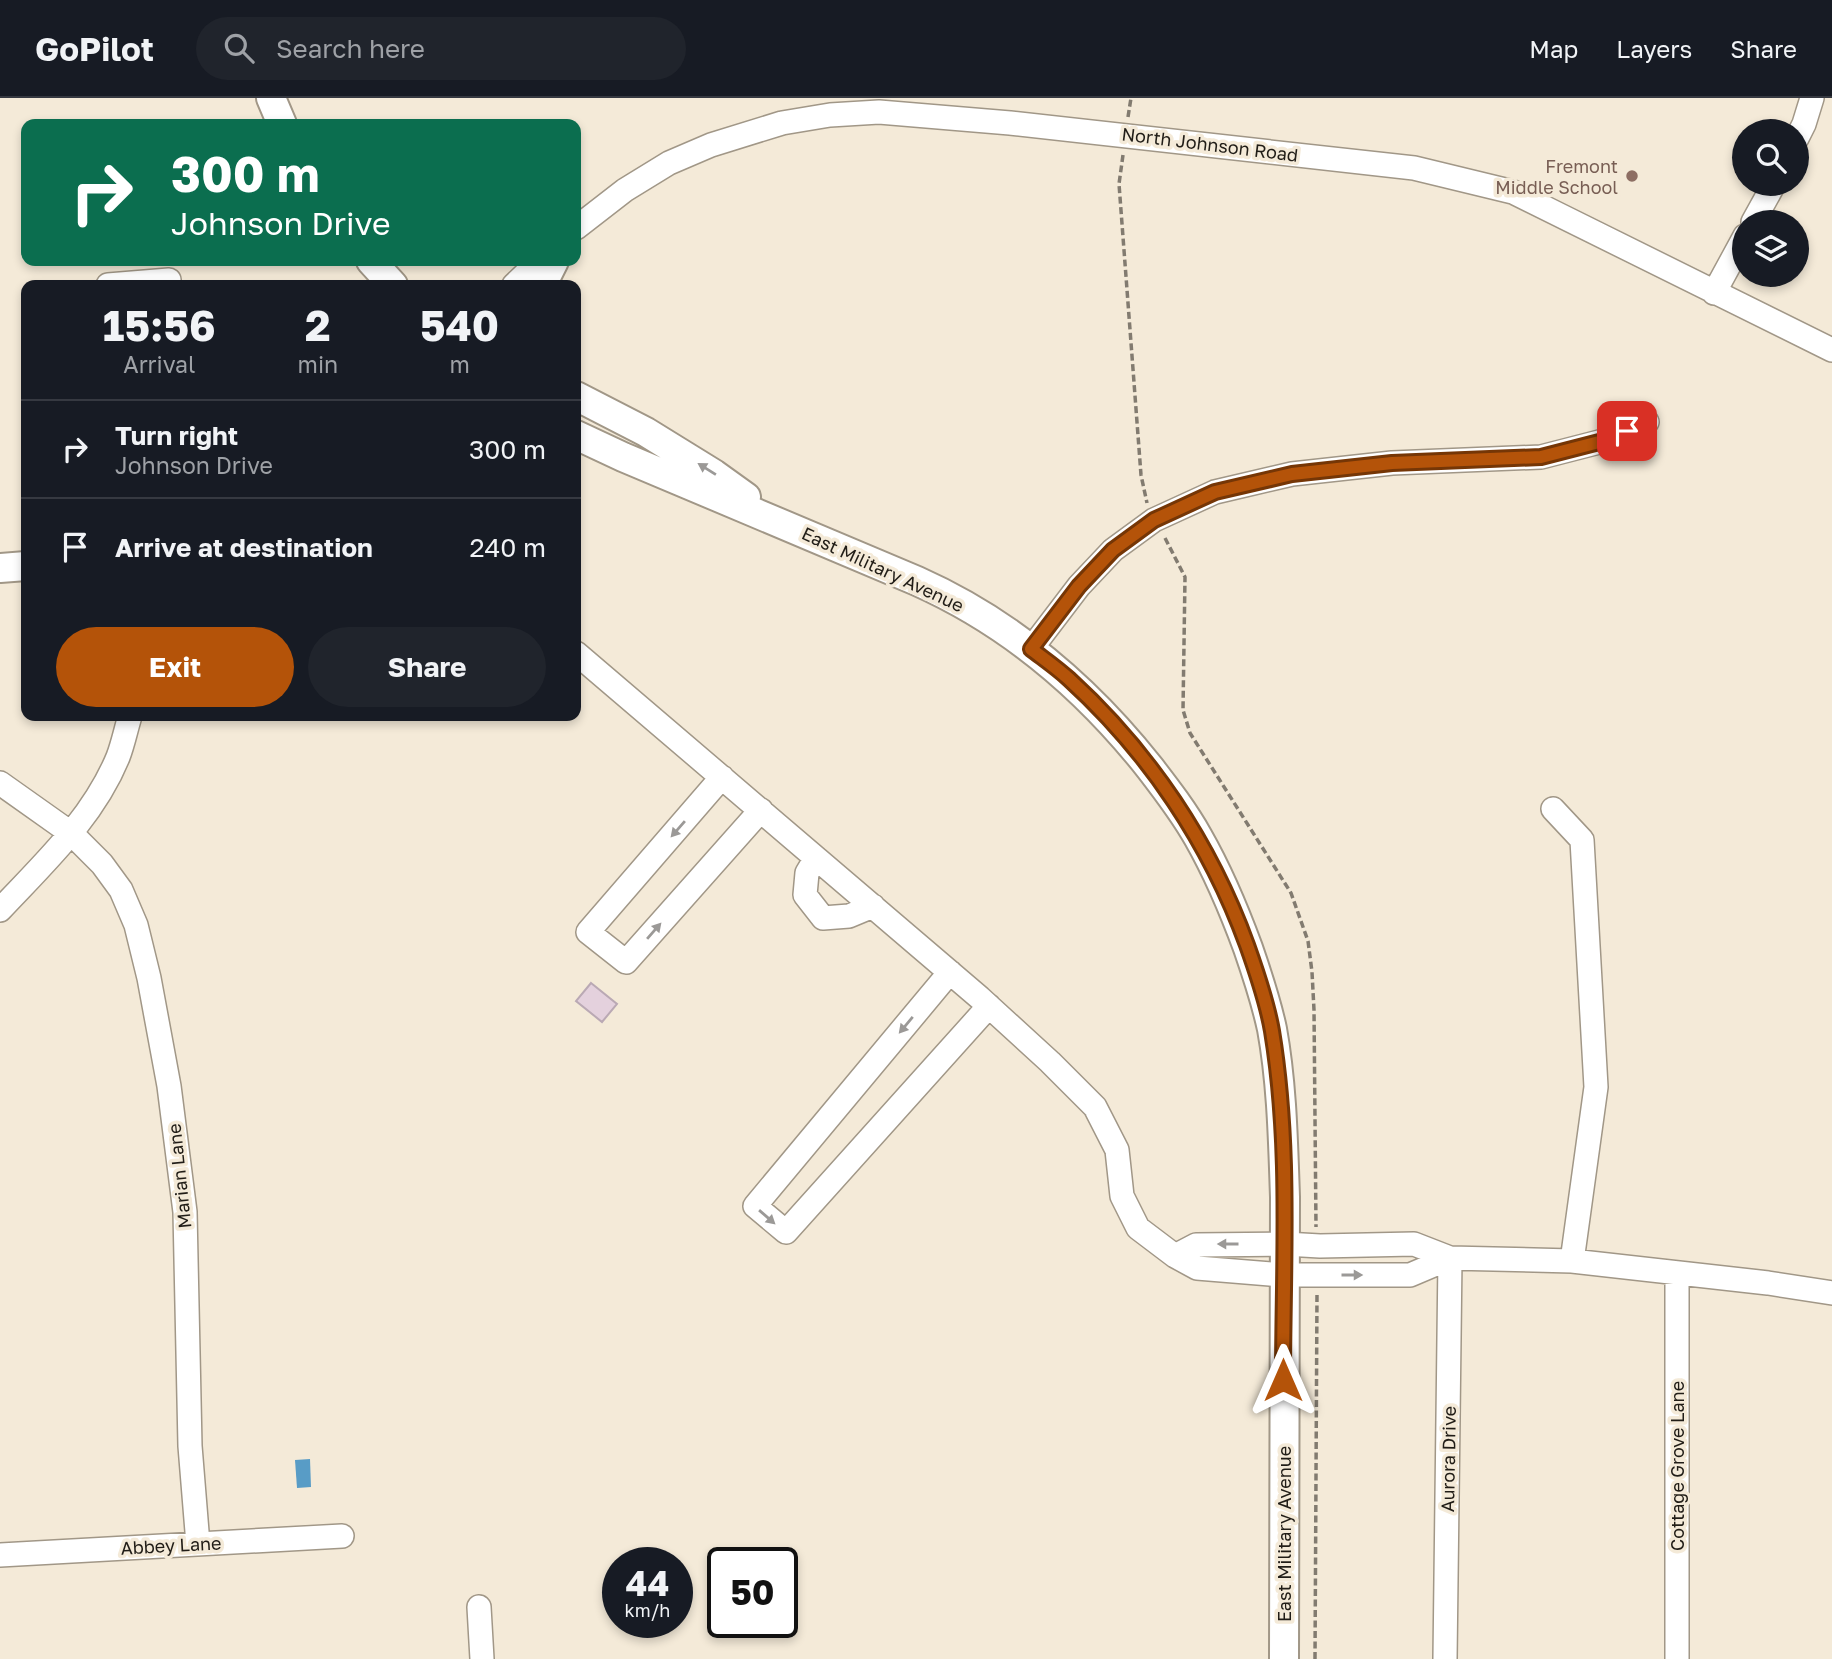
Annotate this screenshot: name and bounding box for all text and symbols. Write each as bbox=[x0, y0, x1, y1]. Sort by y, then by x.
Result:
search box bbox=[196, 17, 686, 80]
text: GoPilot bbox=[35, 29, 154, 68]
icon: search bbox=[220, 29, 258, 67]
text: Search here bbox=[276, 33, 425, 64]
text: Map bbox=[1529, 34, 1578, 63]
text: Layers bbox=[1616, 34, 1692, 63]
text: Share bbox=[1730, 34, 1797, 63]
map controls bbox=[1732, 119, 1809, 287]
button: search bbox=[1732, 119, 1809, 196]
street label: North Johnson Road bbox=[1121, 122, 1299, 166]
text: 300 m bbox=[171, 144, 320, 203]
icon: right bbox=[56, 147, 147, 238]
place label: Fremont Middle School bbox=[1495, 155, 1618, 198]
marker: Fremont Middle School bbox=[1624, 168, 1640, 184]
text: Johnson Drive bbox=[171, 204, 390, 242]
button: layers bbox=[1732, 210, 1809, 287]
text: 15:56 bbox=[103, 300, 216, 350]
text: 2 bbox=[305, 300, 331, 350]
text: 540 bbox=[420, 300, 499, 350]
text: Arrival bbox=[123, 350, 195, 378]
text: min bbox=[298, 350, 338, 378]
text: m bbox=[449, 350, 470, 378]
pin bbox=[1597, 401, 1657, 461]
icon: arrive bbox=[1608, 412, 1646, 450]
text: Turn right bbox=[115, 420, 238, 451]
icon: right bbox=[56, 430, 94, 468]
text: 300 m bbox=[469, 434, 546, 465]
text: Johnson Drive bbox=[115, 451, 273, 479]
one-way arrow bbox=[697, 462, 716, 475]
street label: East Military Avenue bbox=[799, 522, 967, 616]
icon: arrive bbox=[56, 528, 94, 566]
text: Arrive at destination bbox=[115, 532, 373, 563]
text: 240 m bbox=[469, 532, 546, 563]
button: Exit bbox=[56, 627, 294, 707]
button: Share bbox=[308, 627, 546, 707]
one-way arrow bbox=[671, 820, 686, 837]
one-way arrow bbox=[646, 922, 661, 939]
one-way arrow bbox=[899, 1016, 914, 1033]
street label: Marian Lane bbox=[163, 1122, 195, 1230]
one-way arrow bbox=[759, 1209, 776, 1224]
one-way arrow bbox=[1217, 1238, 1239, 1250]
one-way arrow bbox=[1341, 1269, 1363, 1281]
position arrow bbox=[1246, 1343, 1320, 1417]
street label: Cottage Grove Lane bbox=[1666, 1381, 1688, 1551]
street label: Aurora Drive bbox=[1436, 1406, 1460, 1512]
street label: East Military Avenue bbox=[1273, 1446, 1295, 1622]
street label: Abbey Lane bbox=[120, 1531, 222, 1559]
speed limit sign: 50 bbox=[707, 1547, 798, 1638]
text: 44 bbox=[626, 1562, 669, 1604]
text: km/h bbox=[625, 1599, 670, 1621]

